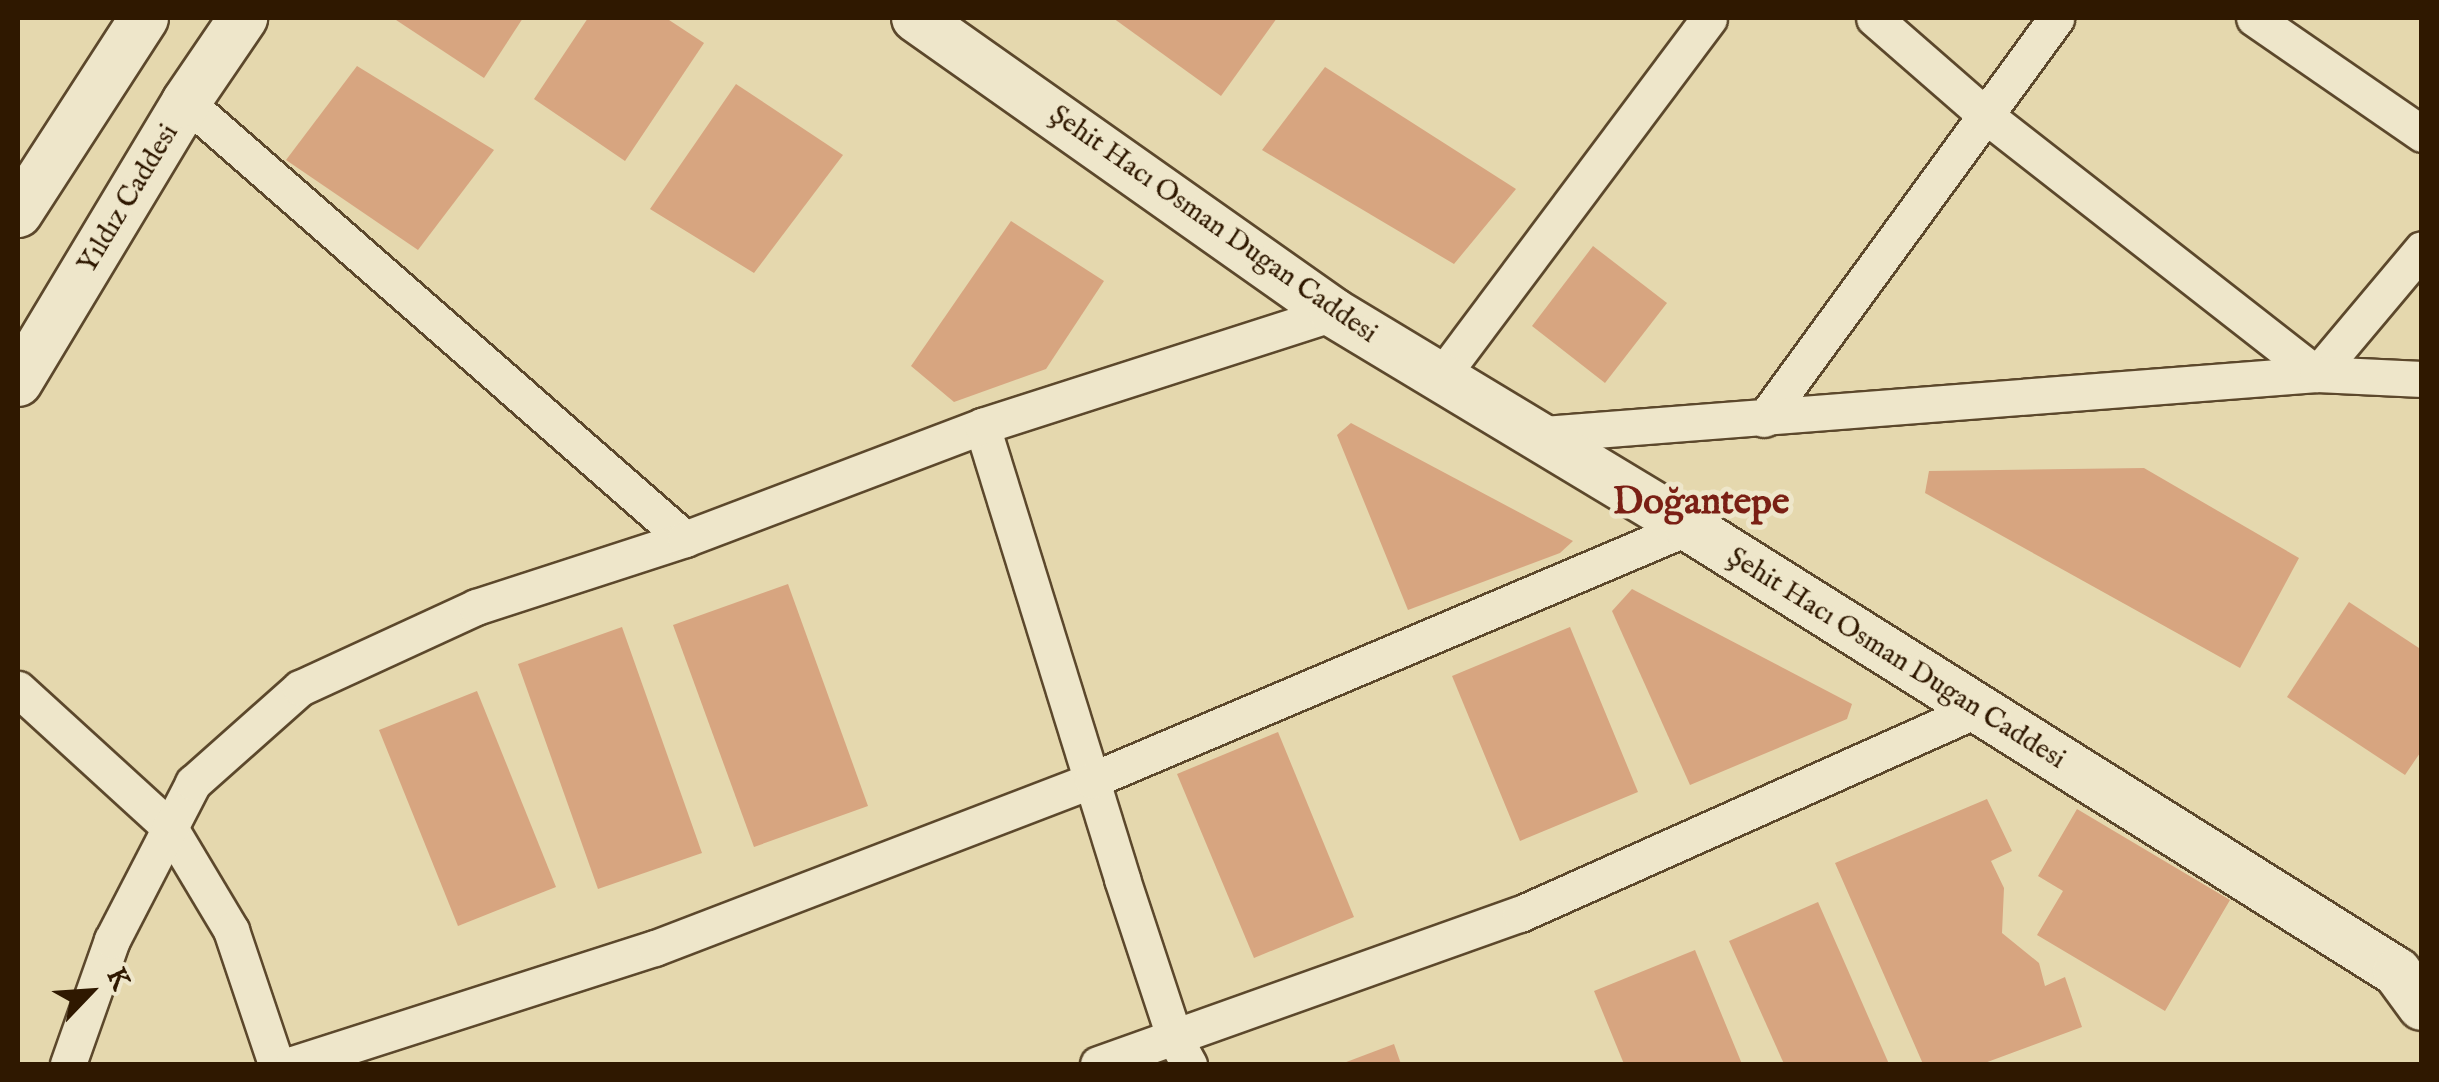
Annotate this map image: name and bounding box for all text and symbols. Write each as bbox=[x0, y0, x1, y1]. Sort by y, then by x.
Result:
street label: Şehit Hacı Osman Dugan Caddesi bbox=[1043, 99, 1383, 351]
street label: Yıldız Caddesi bbox=[71, 118, 187, 280]
district label: Doğantepe bbox=[1613, 481, 1789, 527]
street label: Şehit Hacı Osman Dugan Caddesi bbox=[1721, 541, 2071, 777]
north arrow bbox=[40, 942, 140, 1042]
text: K bbox=[98, 963, 138, 996]

